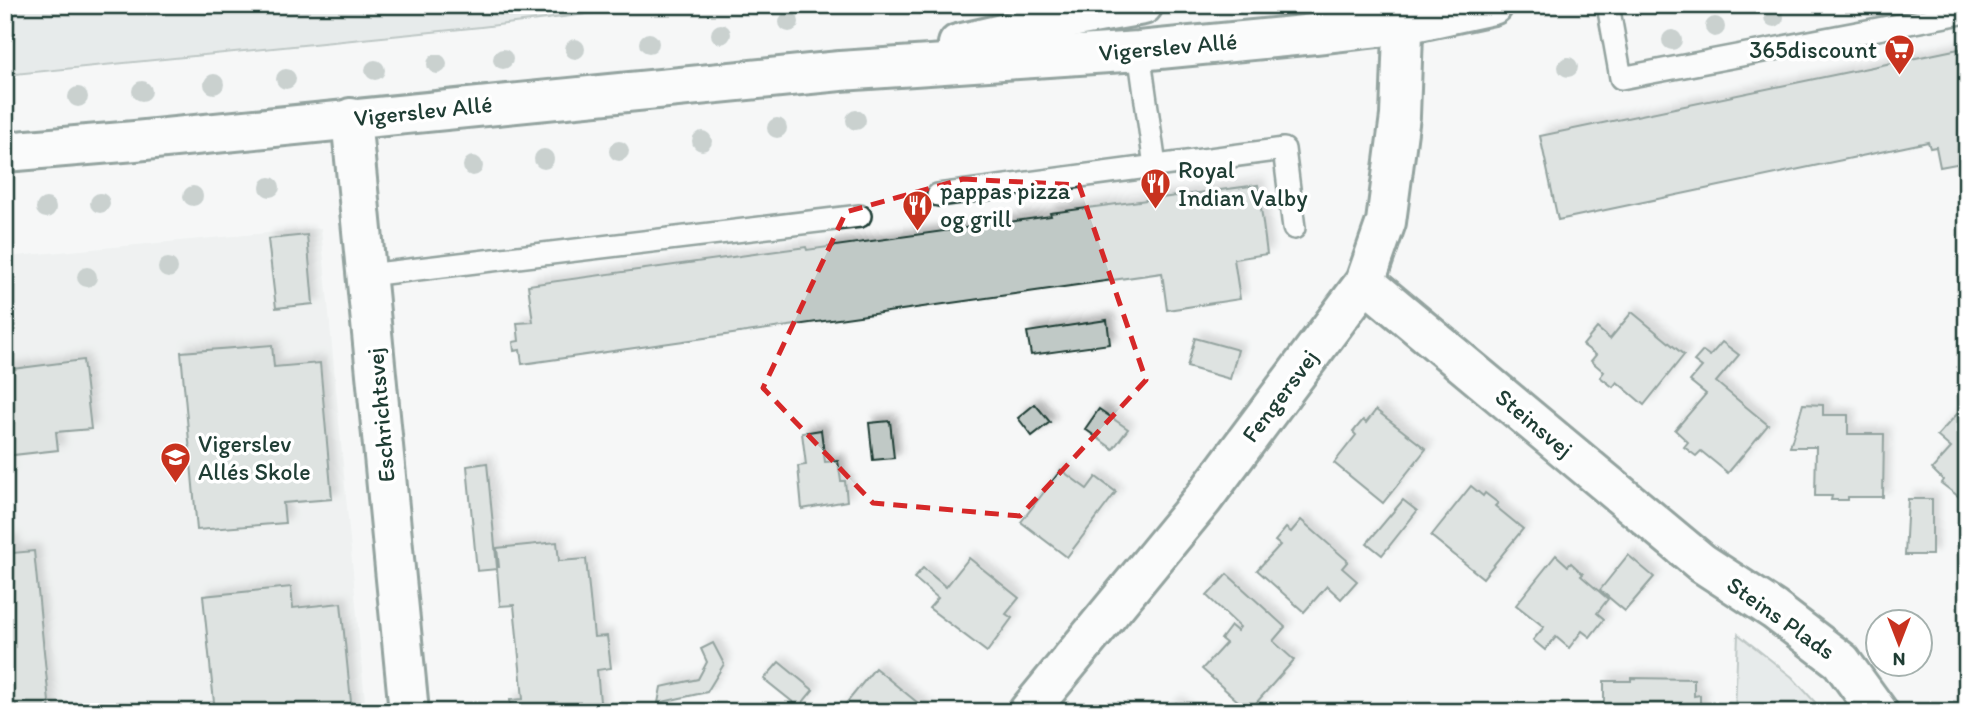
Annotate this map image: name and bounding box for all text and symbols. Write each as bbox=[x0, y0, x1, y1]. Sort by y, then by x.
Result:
street label: Vigerslev Allé bbox=[1097, 26, 1239, 67]
supermarket icon: 365discount bbox=[1883, 33, 1917, 77]
place label: 365discount bbox=[1749, 35, 1877, 64]
street label: Vigerslev Allé bbox=[352, 89, 494, 132]
place label: Royal Indian Valby bbox=[1178, 155, 1308, 212]
restaurant icon: Royal Indian Valby bbox=[1138, 167, 1172, 211]
place label: pappas pizza og grill bbox=[940, 176, 1071, 233]
restaurant icon: pappas pizza og grill bbox=[900, 188, 934, 232]
street label: Fengersvej bbox=[1235, 343, 1324, 448]
street label: Eschrichtsvej bbox=[360, 346, 401, 484]
street label: Steinsvej bbox=[1490, 382, 1579, 463]
place label: Vigerslev Allés Skole bbox=[198, 429, 311, 486]
school or university icon: Vigerslev Allés Skole bbox=[158, 441, 192, 485]
street label: Steins Plads bbox=[1721, 570, 1841, 666]
north arrow bbox=[1864, 608, 1934, 678]
text: N bbox=[1893, 648, 1905, 671]

